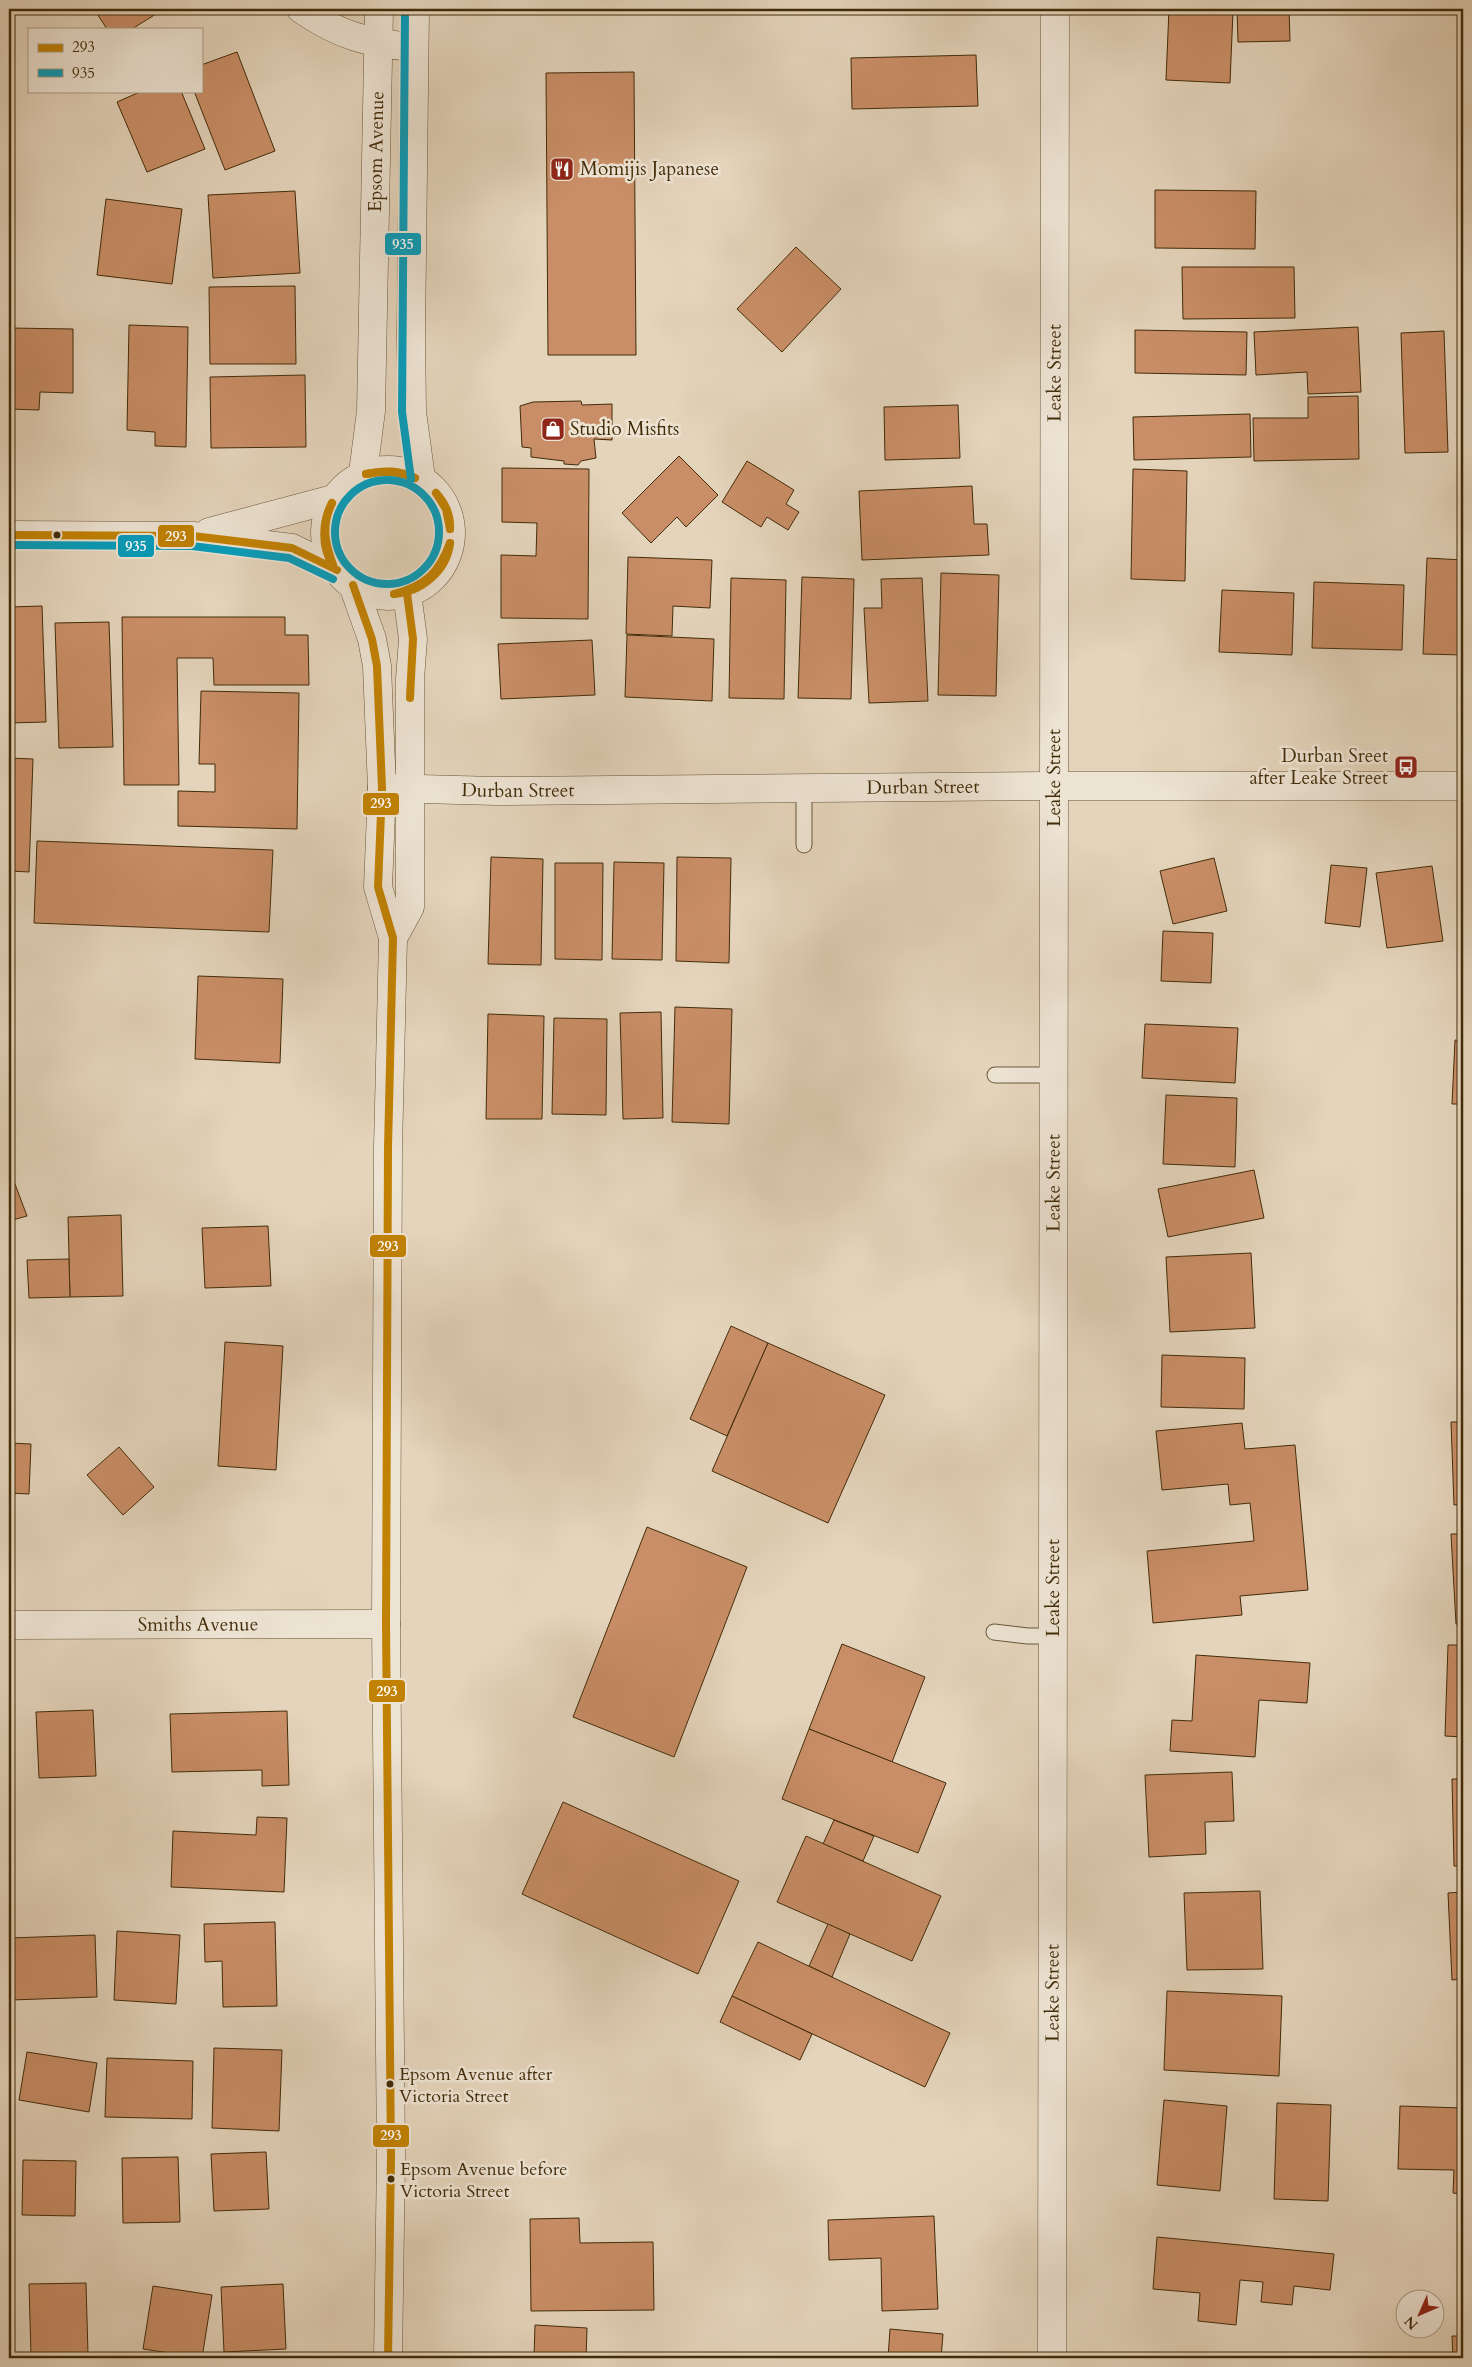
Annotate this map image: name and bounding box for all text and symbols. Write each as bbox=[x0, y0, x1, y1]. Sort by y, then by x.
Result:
legend bbox=[28, 28, 202, 92]
text: 293 bbox=[72, 37, 95, 57]
text: 935 bbox=[72, 63, 95, 83]
street label: Epsom Avenue bbox=[362, 91, 390, 212]
restaurant icon: Momijis Japanese bbox=[549, 156, 575, 182]
place label: Momijis Japanese bbox=[580, 156, 719, 182]
line badge: 935 bbox=[384, 232, 422, 256]
text: 935 bbox=[392, 235, 414, 254]
street label: Leake Street bbox=[1041, 324, 1068, 422]
shop icon: Studio Misfits bbox=[540, 416, 566, 442]
place label: Studio Misfits bbox=[570, 416, 679, 442]
line badge: 293 bbox=[157, 524, 195, 548]
text: 293 bbox=[165, 527, 187, 546]
unlabelled marker bbox=[52, 530, 62, 540]
line badge: 935 bbox=[117, 534, 155, 558]
text: 935 bbox=[125, 537, 147, 556]
street label: Leake Street bbox=[1041, 729, 1067, 827]
place label: Durban Sreet after Leake Street bbox=[1249, 743, 1388, 791]
bus stop icon: Durban Sreet after Leake Street bbox=[1393, 754, 1419, 780]
street label: Durban Street bbox=[866, 774, 980, 801]
street label: Durban Street bbox=[461, 777, 575, 804]
line badge: 293 bbox=[362, 792, 400, 816]
text: 293 bbox=[370, 794, 392, 813]
street label: Leake Street bbox=[1040, 1134, 1067, 1232]
line badge: 293 bbox=[369, 1234, 407, 1258]
text: 293 bbox=[377, 1237, 399, 1256]
street label: Leake Street bbox=[1040, 1539, 1066, 1637]
street label: Smiths Avenue bbox=[138, 1611, 258, 1638]
line badge: 293 bbox=[368, 1679, 406, 1703]
text: 293 bbox=[376, 1682, 398, 1701]
street label: Leake Street bbox=[1039, 1944, 1066, 2042]
place label: Epsom Avenue after Victoria Street bbox=[399, 2062, 553, 2109]
marker: Epsom Avenue after Victoria Street bbox=[385, 2079, 395, 2089]
line badge: 293 bbox=[372, 2124, 410, 2148]
text: 293 bbox=[380, 2126, 402, 2145]
place label: Epsom Avenue before Victoria Street bbox=[400, 2157, 567, 2204]
marker: Epsom Avenue before Victoria Street bbox=[386, 2174, 396, 2184]
north arrow bbox=[1394, 2290, 1444, 2340]
text: N bbox=[1400, 2312, 1422, 2334]

